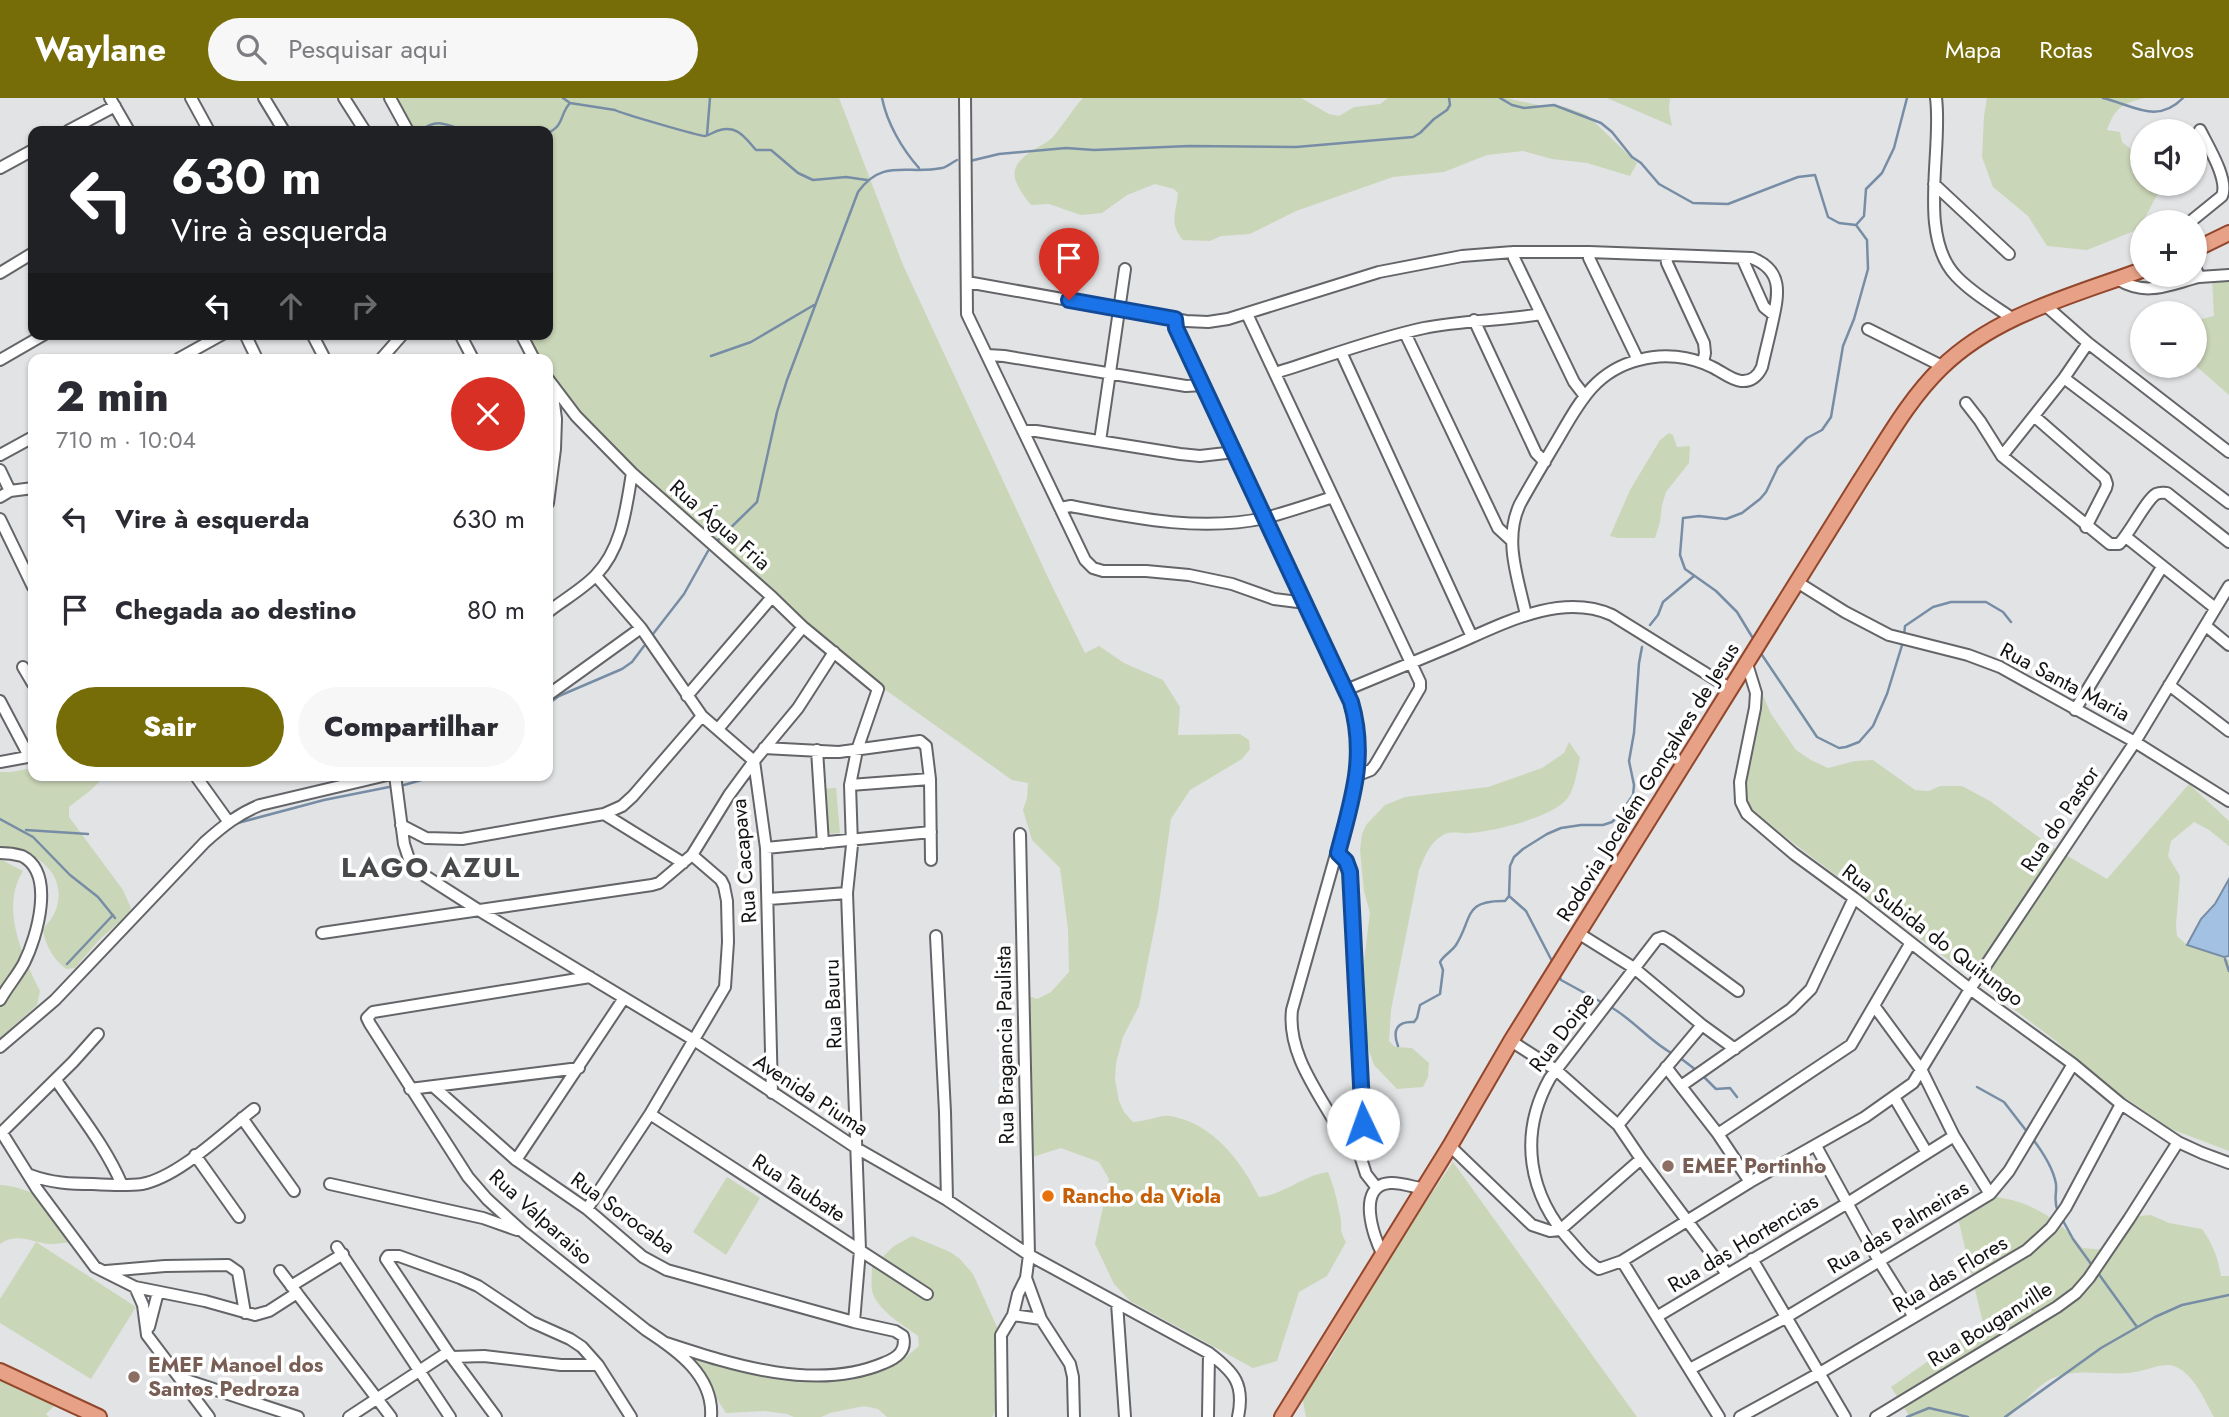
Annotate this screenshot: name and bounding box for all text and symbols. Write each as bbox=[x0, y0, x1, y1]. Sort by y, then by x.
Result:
search box bbox=[208, 18, 698, 81]
text: Waylane bbox=[35, 26, 166, 73]
icon: search bbox=[232, 30, 270, 68]
text: Pesquisar aqui bbox=[288, 30, 448, 68]
text: Mapa bbox=[1945, 32, 2001, 67]
text: Rotas bbox=[2039, 32, 2093, 67]
text: Salvos bbox=[2131, 32, 2194, 67]
map controls bbox=[2130, 119, 2207, 378]
button: sound bbox=[2130, 119, 2207, 196]
text: 630 m bbox=[171, 142, 322, 212]
icon: left bbox=[56, 154, 147, 245]
text: Vire à esquerda bbox=[171, 207, 388, 253]
button: + bbox=[2130, 210, 2207, 287]
pin bbox=[1039, 228, 1099, 300]
icon: arrive bbox=[1050, 239, 1088, 277]
icon: left bbox=[199, 287, 237, 325]
icon: ahead bbox=[272, 287, 310, 325]
icon: right bbox=[345, 287, 383, 325]
button: − bbox=[2130, 301, 2207, 378]
text: 2 min bbox=[56, 366, 169, 427]
button: close bbox=[451, 377, 525, 451]
text: 710 m · 10:04 bbox=[56, 423, 196, 457]
street label: Rua Água Fria bbox=[663, 473, 777, 577]
icon: left bbox=[56, 500, 94, 538]
text: Vire à esquerda bbox=[115, 500, 310, 538]
text: 630 m bbox=[452, 500, 525, 538]
icon: arrive bbox=[56, 591, 94, 629]
text: Chegada ao destino bbox=[115, 591, 356, 629]
text: 80 m bbox=[467, 591, 525, 629]
street label: Rua Santa Maria bbox=[1995, 635, 2135, 729]
street label: Rodovia Jocelém Gonçalves de Jesus bbox=[1549, 637, 1747, 927]
button: Sair bbox=[56, 687, 284, 767]
button: Compartilhar bbox=[298, 687, 525, 767]
street label: Rua do Pastor bbox=[2013, 759, 2107, 878]
street label: Rua Cacapava bbox=[724, 797, 764, 925]
district label: LAGO AZUL bbox=[341, 847, 521, 888]
street label: Rua Subida do Quitungo bbox=[1836, 857, 2030, 1013]
street label: Rua Bragancia Paulista bbox=[988, 945, 1022, 1145]
street label: Rua Bauru bbox=[816, 958, 850, 1050]
street label: Rua Doipe bbox=[1522, 986, 1602, 1078]
street label: Avenida Piuma bbox=[748, 1047, 874, 1143]
position arrow bbox=[1326, 1087, 1400, 1161]
street label: Rua Taubate bbox=[746, 1147, 852, 1230]
place label: EMEF Portinho bbox=[1682, 1151, 1826, 1181]
marker: EMEF Portinho bbox=[1660, 1158, 1676, 1174]
street label: Rua Valparaiso bbox=[482, 1162, 600, 1272]
street label: Rua Sorocaba bbox=[565, 1165, 681, 1261]
street label: Rua das Palmeiras bbox=[1822, 1173, 1974, 1281]
place label: Rancho da Viola bbox=[1062, 1181, 1221, 1211]
street label: Rua das Hortencias bbox=[1662, 1186, 1824, 1300]
marker: Rancho da Viola bbox=[1040, 1188, 1056, 1204]
street label: Rua das Flores bbox=[1887, 1228, 2013, 1320]
street label: Rua Bouganville bbox=[1922, 1274, 2058, 1374]
place label: EMEF Manoel dos Santos Pedroza bbox=[148, 1350, 324, 1404]
marker: EMEF Manoel dos Santos Pedroza bbox=[126, 1369, 142, 1385]

